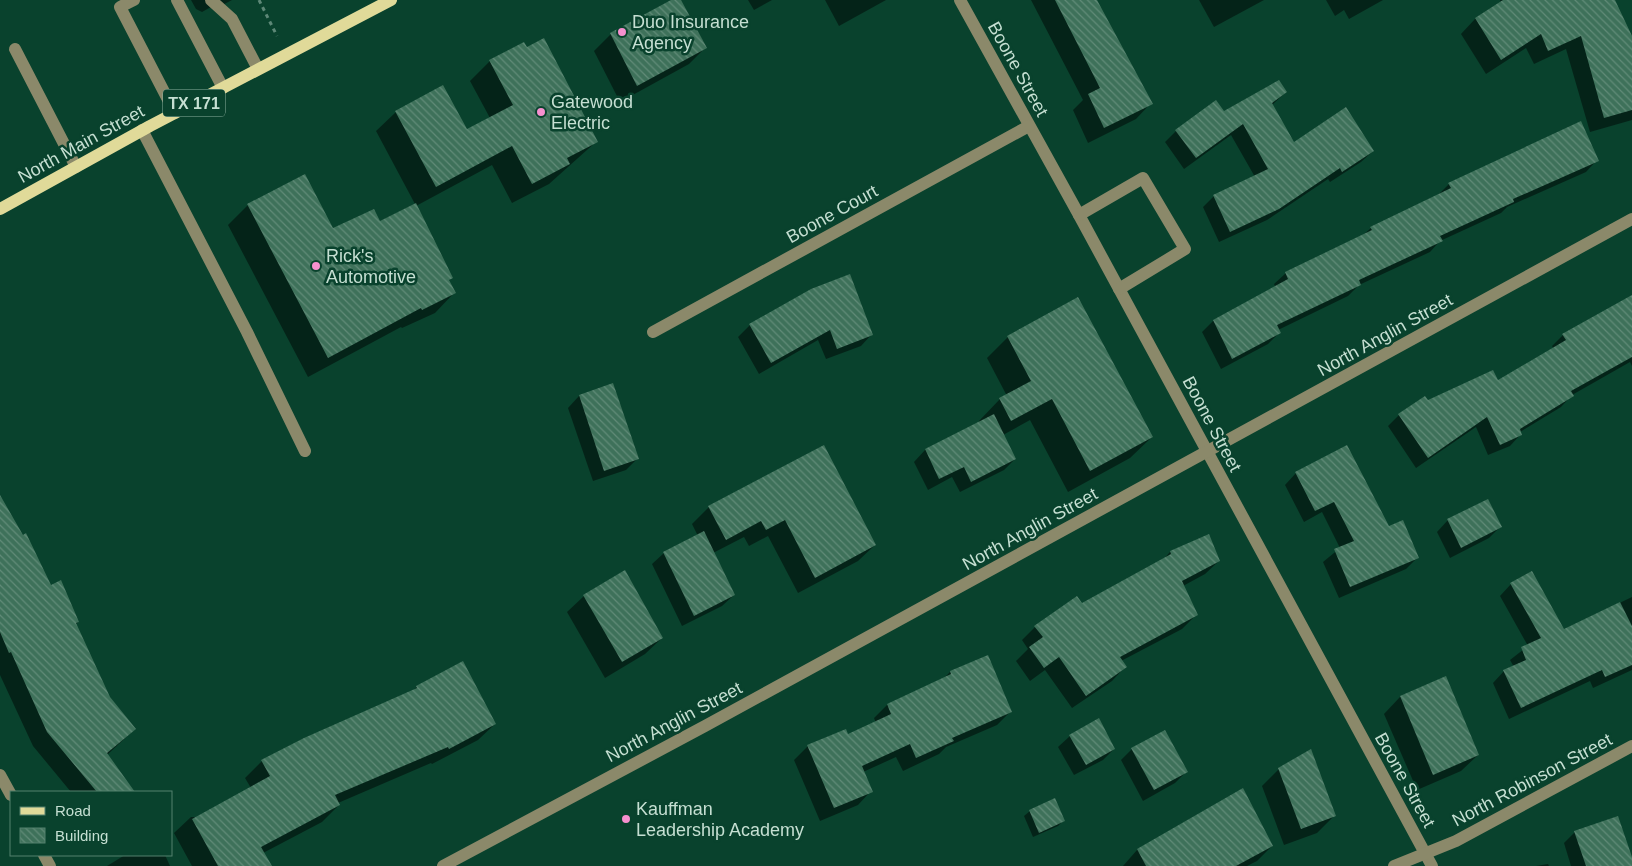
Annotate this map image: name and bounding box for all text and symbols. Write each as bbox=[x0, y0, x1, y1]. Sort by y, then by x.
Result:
place label: Duo Insurance Agency bbox=[632, 12, 749, 53]
street label: Boone Street bbox=[984, 18, 1052, 120]
marker: Duo Insurance Agency bbox=[616, 26, 628, 38]
road number: TX 171 bbox=[163, 90, 225, 116]
place label: Gatewood Electric bbox=[551, 92, 633, 133]
street label: North Main Street bbox=[14, 101, 148, 187]
marker: Gatewood Electric bbox=[535, 106, 547, 118]
street label: Boone Court bbox=[783, 181, 881, 247]
place label: Rick's Automotive bbox=[326, 246, 416, 287]
marker: Rick's Automotive bbox=[310, 260, 322, 272]
street label: North Anglin Street bbox=[1314, 290, 1456, 380]
street label: Boone Street bbox=[1179, 373, 1245, 475]
street label: North Anglin Street bbox=[959, 484, 1101, 574]
street label: North Anglin Street bbox=[603, 678, 745, 766]
street label: Boone Street bbox=[1371, 729, 1439, 831]
street label: North Robinson Street bbox=[1449, 729, 1615, 831]
legend bbox=[10, 791, 172, 856]
place label: Kauffman Leadership Academy bbox=[636, 799, 804, 840]
text: Road bbox=[55, 802, 91, 819]
marker: Kauffman Leadership Academy bbox=[620, 813, 632, 825]
text: Building bbox=[55, 827, 108, 844]

